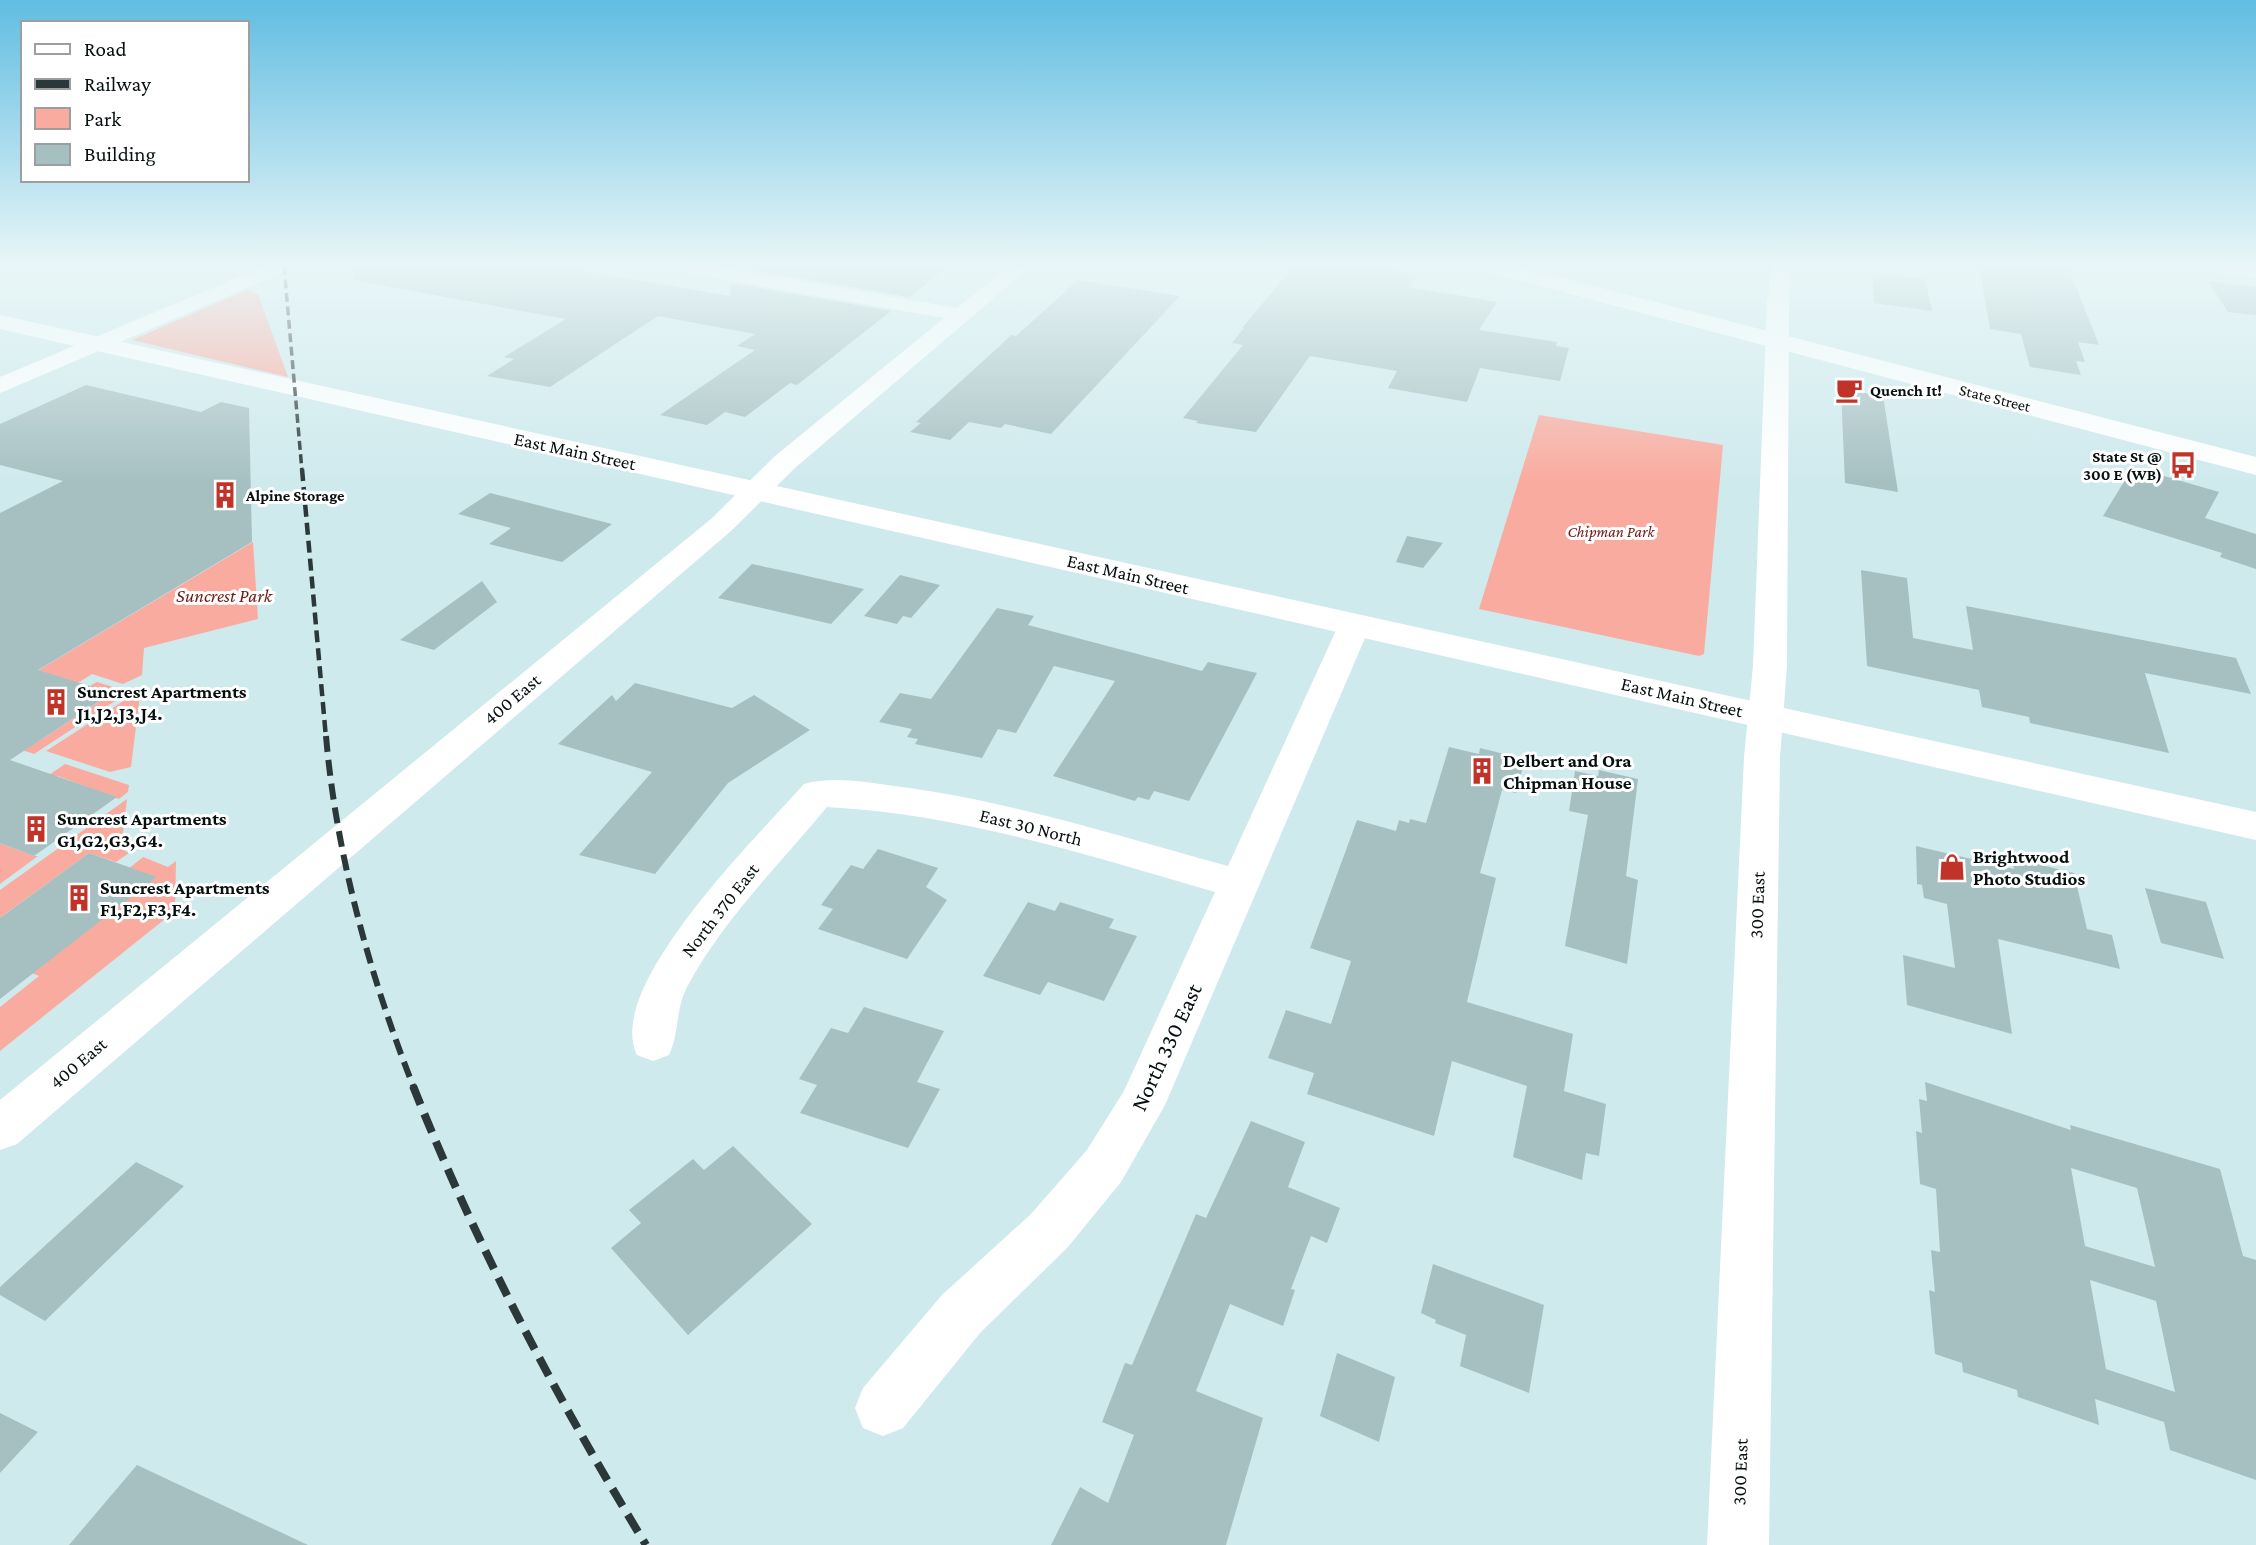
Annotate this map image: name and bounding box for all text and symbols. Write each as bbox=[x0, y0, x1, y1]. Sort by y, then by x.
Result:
legend bbox=[21, 21, 248, 182]
text: Road bbox=[84, 37, 127, 61]
text: Railway bbox=[84, 72, 151, 96]
text: Park bbox=[84, 107, 121, 131]
text: Building bbox=[84, 142, 156, 166]
cafe icon: Quench It! bbox=[1834, 375, 1864, 405]
street label: State Street bbox=[1958, 381, 2033, 415]
place label: Quench It! bbox=[1870, 382, 1942, 399]
street label: East Main Street bbox=[512, 428, 639, 474]
place label: State St @ 300 E (WB) bbox=[2083, 448, 2162, 484]
bus stop icon: State St @ 300 E (WB) bbox=[2168, 450, 2198, 480]
building icon: Alpine Storage bbox=[210, 480, 240, 510]
place label: Alpine Storage bbox=[245, 487, 345, 504]
park label: Chipman Park bbox=[1567, 523, 1656, 541]
street label: East Main Street bbox=[1065, 550, 1192, 598]
park label: Suncrest Park bbox=[176, 585, 273, 606]
street label: 400 East bbox=[479, 669, 545, 729]
street label: East Main Street bbox=[1619, 673, 1746, 721]
place label: Suncrest Apartments J1,J2,J3,J4. bbox=[75, 681, 247, 724]
building icon: Suncrest Apartments J1,J2,J3,J4. bbox=[41, 687, 71, 717]
place label: Delbert and Ora Chipman House bbox=[1503, 750, 1632, 793]
building icon: Delbert and Ora Chipman House bbox=[1467, 756, 1497, 786]
street label: East 30 North bbox=[978, 804, 1084, 850]
place label: Suncrest Apartments G1,G2,G3,G4. bbox=[57, 808, 227, 851]
building icon: Suncrest Apartments G1,G2,G3,G4. bbox=[21, 814, 51, 844]
place label: Brightwood Photo Studios bbox=[1973, 846, 2085, 889]
shop icon: Brightwood Photo Studios bbox=[1937, 852, 1967, 882]
street label: North 370 East bbox=[677, 858, 764, 961]
street label: 300 East bbox=[1745, 870, 1769, 939]
place label: Suncrest Apartments F1,F2,F3,F4. bbox=[100, 877, 270, 920]
building icon: Suncrest Apartments F1,F2,F3,F4. bbox=[64, 883, 94, 913]
street label: North 330 East bbox=[1125, 979, 1207, 1115]
street label: 400 East bbox=[45, 1033, 111, 1093]
street label: 300 East bbox=[1728, 1437, 1752, 1506]

